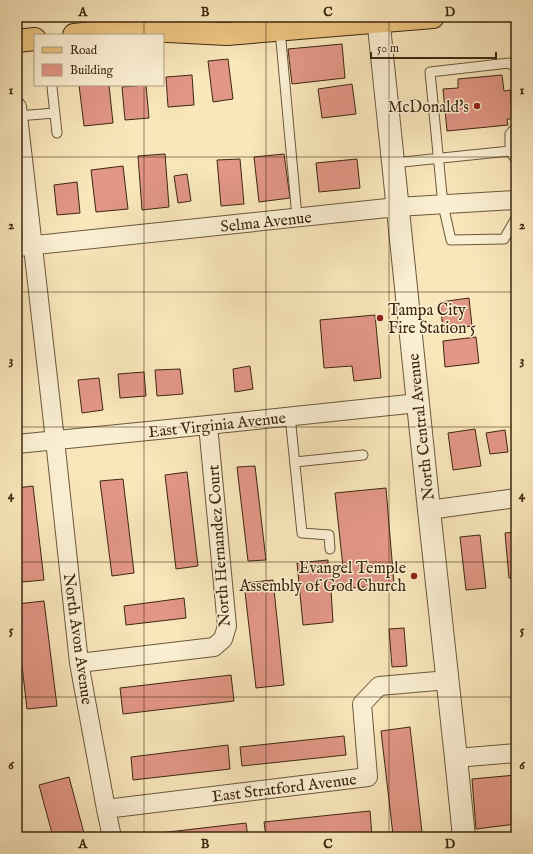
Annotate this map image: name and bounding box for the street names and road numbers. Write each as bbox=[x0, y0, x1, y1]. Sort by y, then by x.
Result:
street label: Selma Avenue bbox=[220, 208, 313, 238]
street label: North Central Avenue bbox=[404, 352, 440, 501]
street label: East Virginia Avenue bbox=[147, 409, 287, 443]
street label: North Hernandez Court bbox=[204, 464, 236, 628]
street label: North Avon Avenue bbox=[58, 572, 96, 706]
street label: East Stratford Avenue bbox=[211, 770, 358, 808]

